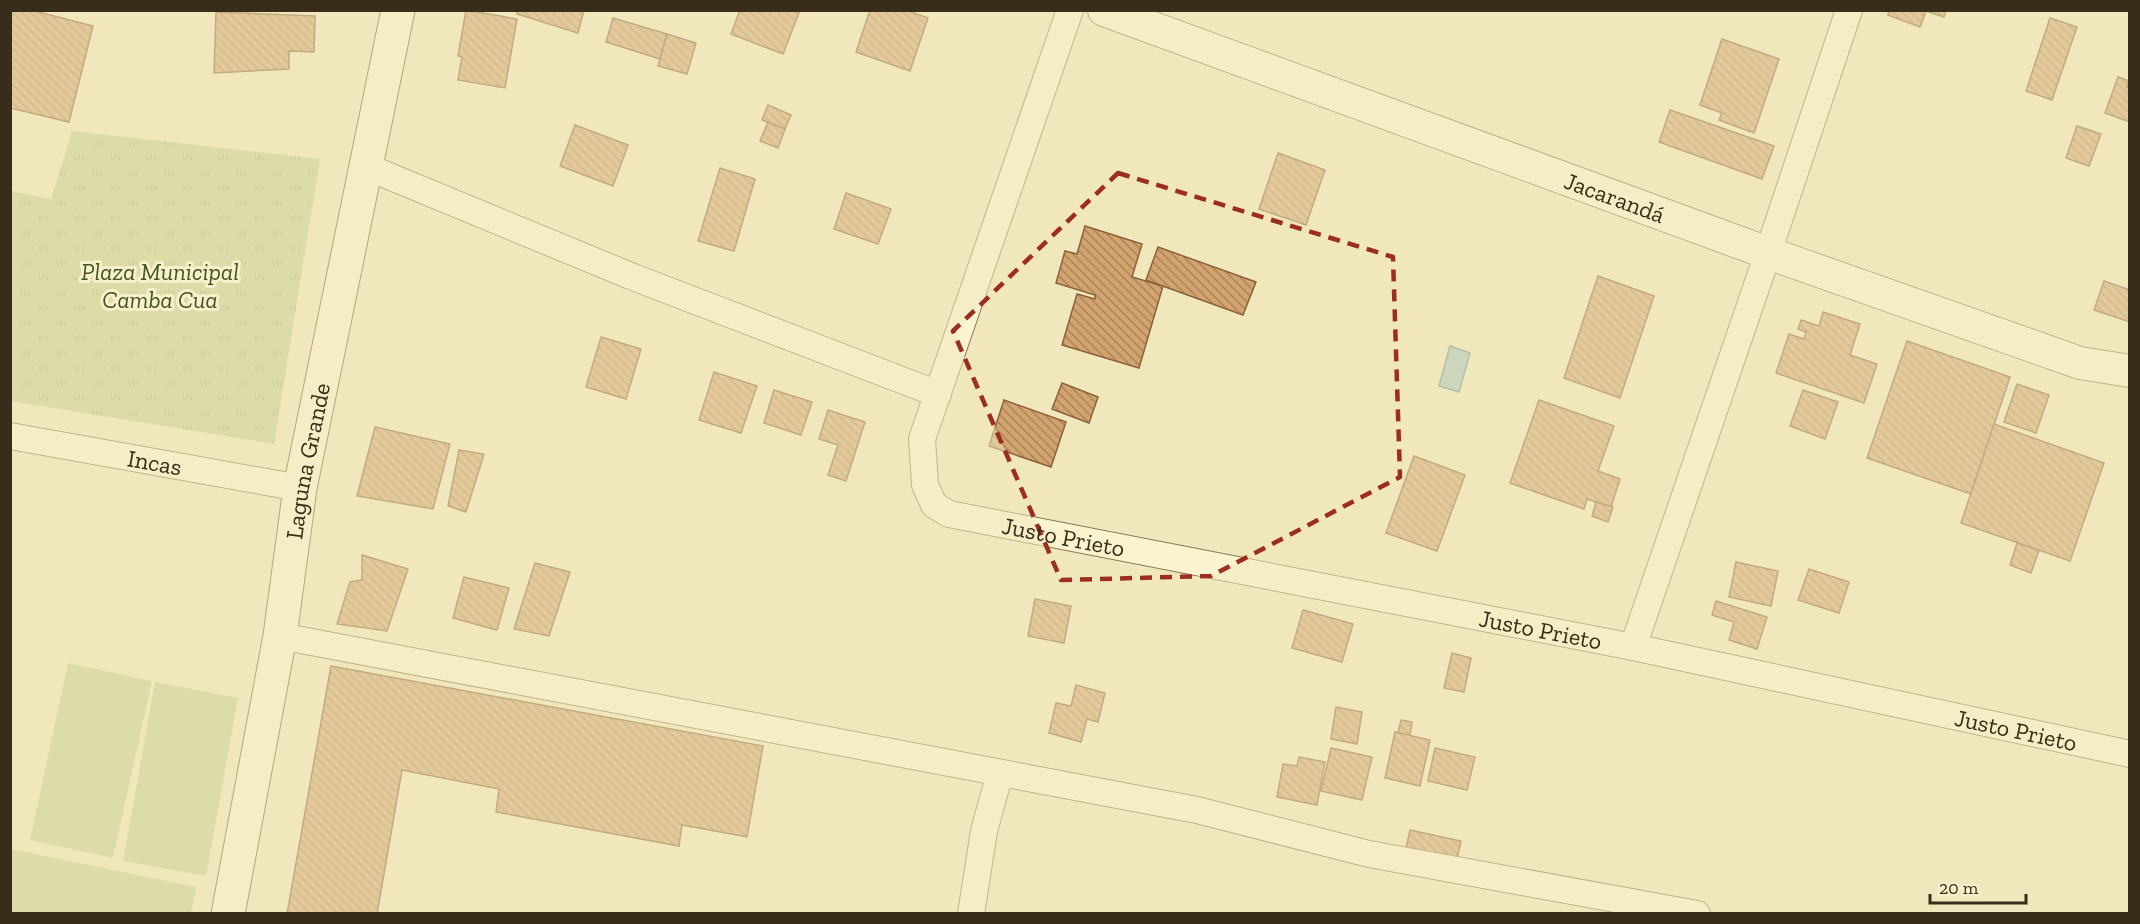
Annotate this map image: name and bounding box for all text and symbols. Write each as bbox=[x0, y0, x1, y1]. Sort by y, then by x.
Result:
street label: Jacarandá bbox=[1561, 165, 1669, 229]
park label: Plaza Municipal Camba Cua bbox=[81, 257, 239, 314]
street label: Laguna Grande bbox=[279, 380, 336, 541]
street label: Incas bbox=[125, 443, 184, 481]
street label: Justo Prieto bbox=[1000, 510, 1127, 562]
street label: Justo Prieto bbox=[1477, 603, 1604, 655]
street label: Justo Prieto bbox=[1952, 702, 2080, 757]
scale bar bbox=[1930, 867, 2026, 905]
text: 20 m bbox=[1939, 877, 1979, 899]

